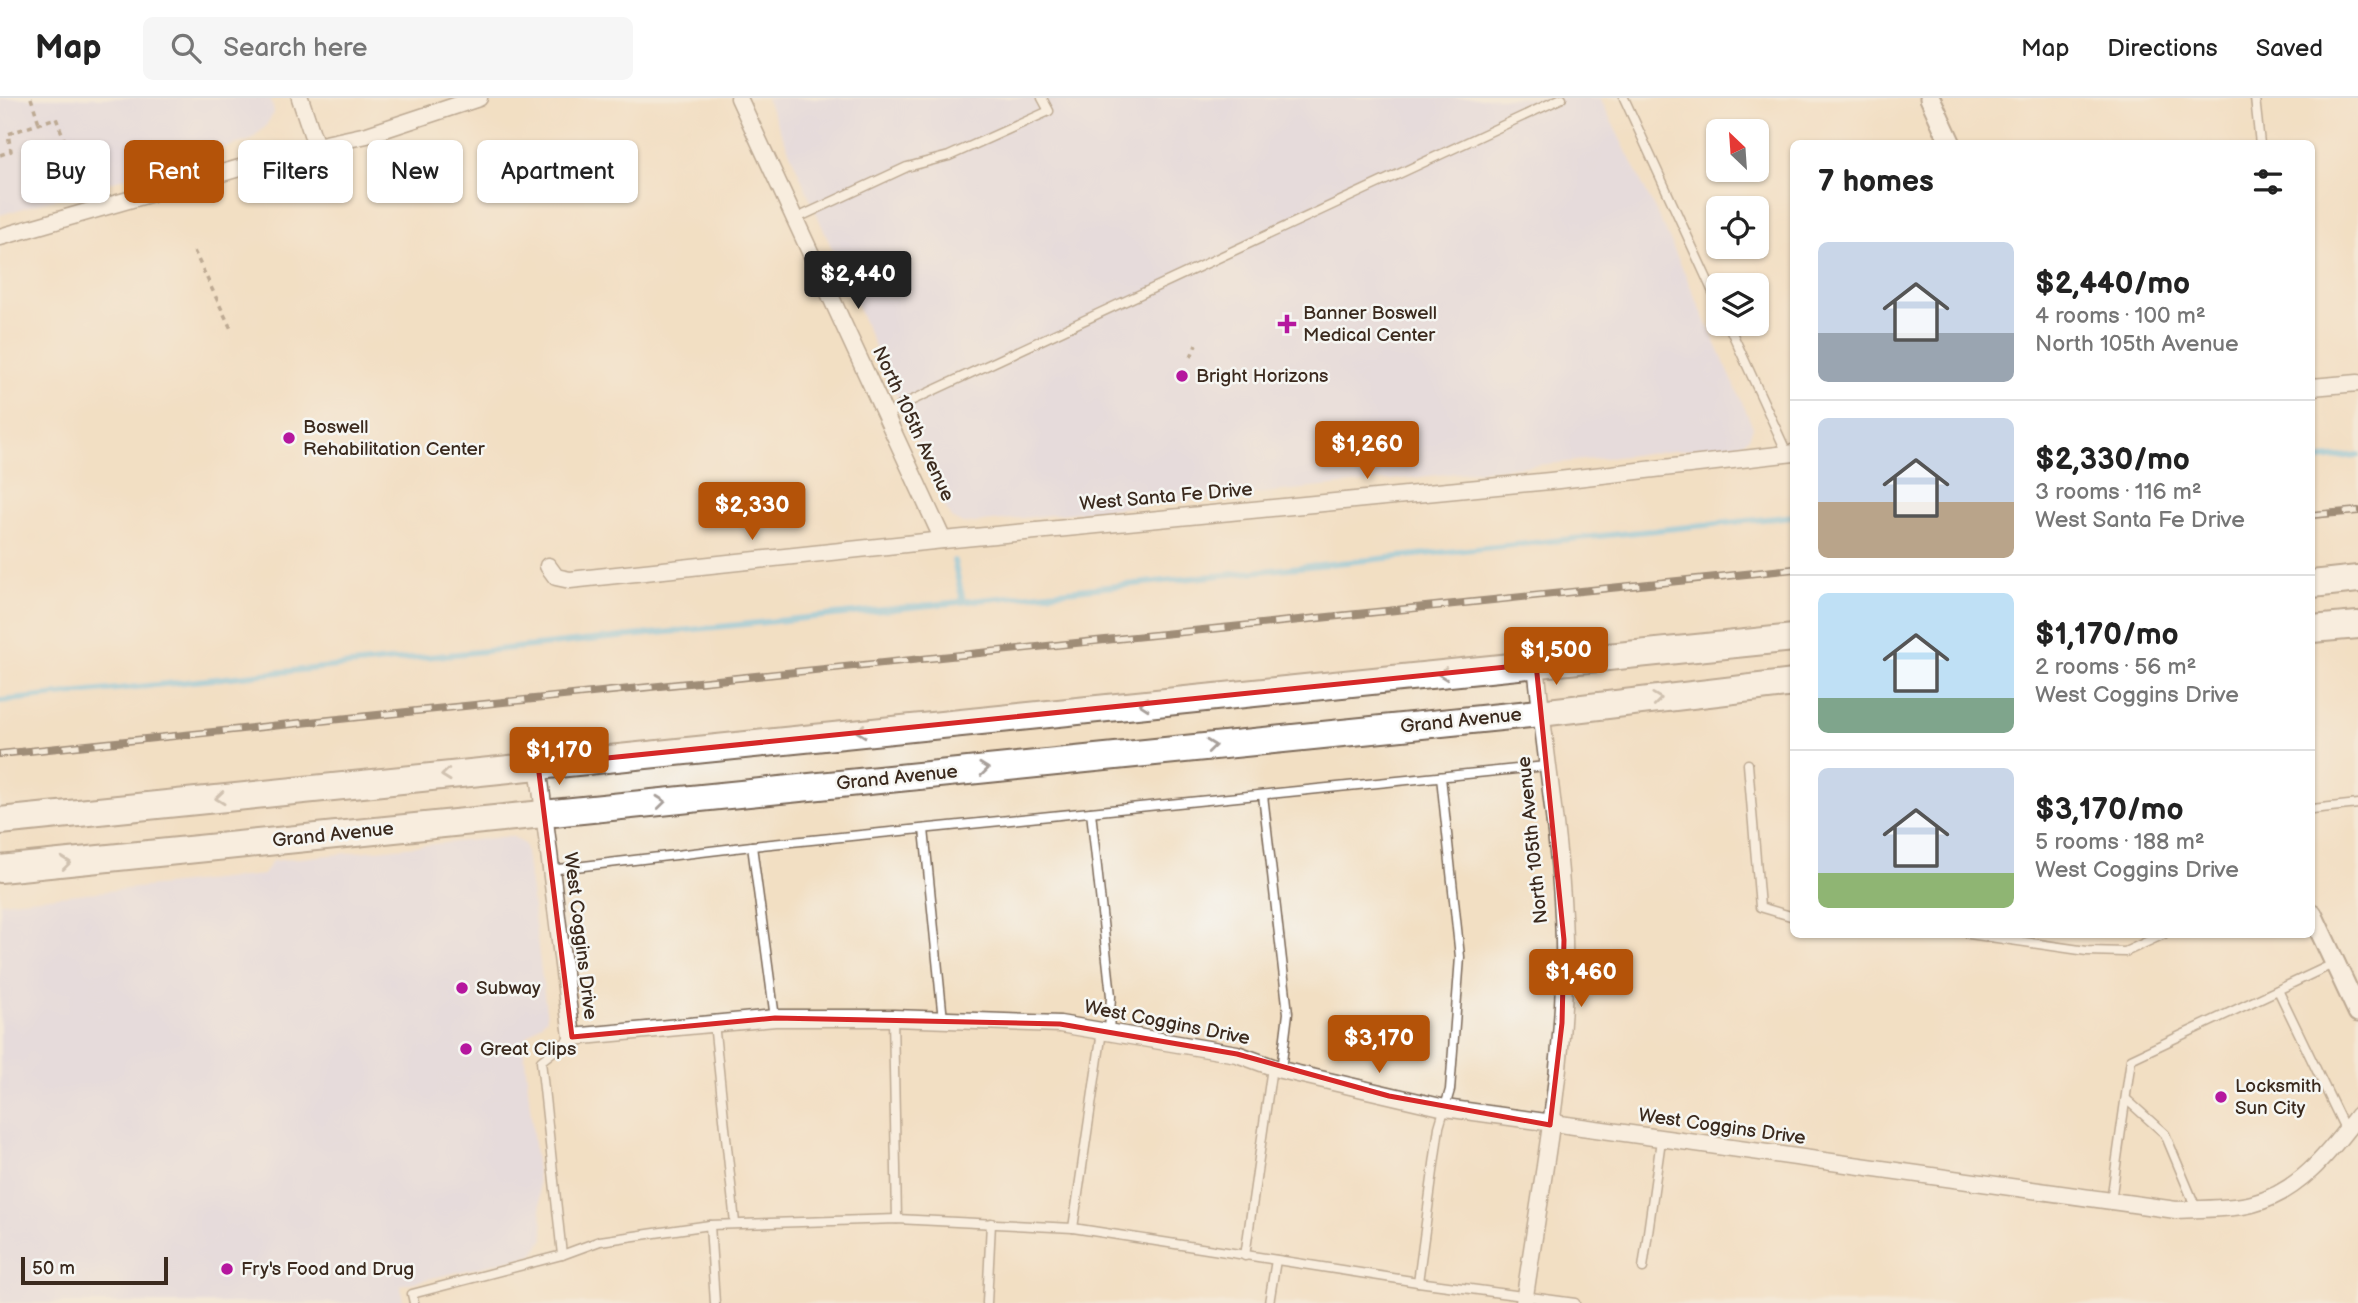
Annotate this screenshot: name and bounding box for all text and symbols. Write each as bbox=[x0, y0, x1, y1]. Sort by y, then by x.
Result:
search box bbox=[143, 17, 633, 80]
text: Map bbox=[35, 28, 101, 68]
icon: search bbox=[167, 29, 205, 67]
text: Search here bbox=[223, 33, 367, 64]
text: Map bbox=[2021, 34, 2069, 63]
text: Directions bbox=[2107, 34, 2218, 63]
text: Saved bbox=[2256, 34, 2323, 63]
north arrow bbox=[1706, 119, 1769, 182]
map controls bbox=[1706, 119, 1769, 336]
chip: Buy bbox=[21, 140, 110, 203]
chip: Rent bbox=[124, 140, 224, 203]
chip: Filters bbox=[238, 140, 353, 203]
chip: New bbox=[367, 140, 463, 203]
chip: Apartment bbox=[477, 140, 638, 203]
icon: filters bbox=[2249, 163, 2287, 201]
text: 7 homes bbox=[1818, 164, 1934, 200]
button: locate bbox=[1706, 196, 1769, 259]
pin: $2,440 bbox=[801, 252, 915, 311]
text: $2,440 bbox=[820, 260, 896, 288]
text: $2,440/mo bbox=[2035, 266, 2190, 302]
icon: home bbox=[1874, 270, 1958, 354]
button: layers bbox=[1706, 273, 1769, 336]
place label: Banner Boswell Medical Center bbox=[1303, 302, 1437, 347]
text: 4 rooms · 100 m² bbox=[2035, 302, 2206, 330]
marker: Banner Boswell Medical Center bbox=[1277, 314, 1297, 334]
text: North 105th Avenue bbox=[2035, 330, 2239, 358]
street label: North 105th Avenue bbox=[867, 343, 959, 505]
place label: Bright Horizons bbox=[1196, 365, 1329, 388]
marker: Bright Horizons bbox=[1174, 368, 1190, 384]
place label: Boswell Rehabilitation Center bbox=[303, 416, 486, 461]
pin: $1,260 bbox=[1310, 422, 1424, 481]
marker: Boswell Rehabilitation Center bbox=[281, 430, 297, 446]
text: $1,260 bbox=[1331, 430, 1403, 458]
text: $2,330/mo bbox=[2035, 442, 2190, 478]
icon: home bbox=[1874, 446, 1958, 530]
street label: West Santa Fe Drive bbox=[1079, 478, 1253, 516]
text: 3 rooms · 116 m² bbox=[2035, 478, 2202, 506]
pin: $2,330 bbox=[695, 482, 809, 542]
text: $2,330 bbox=[714, 491, 790, 519]
text: West Santa Fe Drive bbox=[2035, 506, 2245, 534]
text: $1,170/mo bbox=[2035, 617, 2179, 653]
icon: home bbox=[1874, 621, 1958, 705]
pin: $1,500 bbox=[1499, 628, 1613, 687]
text: $1,500 bbox=[1520, 636, 1592, 664]
text: 2 rooms · 56 m² bbox=[2035, 653, 2197, 681]
one-way arrow bbox=[1438, 666, 1449, 681]
text: West Coggins Drive bbox=[2035, 681, 2239, 709]
one-way arrow bbox=[1651, 691, 1663, 706]
one-way arrow bbox=[1138, 696, 1150, 711]
street label: Grand Avenue bbox=[1399, 703, 1523, 739]
one-way arrow bbox=[855, 724, 867, 739]
pin: $1,170 bbox=[502, 728, 616, 787]
text: $1,170 bbox=[526, 736, 592, 764]
one-way arrow bbox=[1206, 739, 1217, 754]
street label: North 105th Avenue bbox=[1513, 755, 1553, 925]
street label: Grand Avenue bbox=[835, 760, 959, 796]
one-way arrow bbox=[979, 762, 990, 777]
one-way arrow bbox=[440, 767, 452, 782]
one-way arrow bbox=[214, 791, 226, 806]
text: $3,170/mo bbox=[2035, 792, 2184, 828]
one-way arrow bbox=[655, 794, 666, 809]
icon: home bbox=[1874, 796, 1958, 880]
street label: Grand Avenue bbox=[271, 817, 395, 853]
text: 5 rooms · 188 m² bbox=[2035, 828, 2205, 856]
street label: West Coggins Drive bbox=[558, 851, 602, 1021]
one-way arrow bbox=[60, 855, 72, 870]
text: West Coggins Drive bbox=[2035, 856, 2239, 884]
pin: $1,460 bbox=[1524, 950, 1638, 1009]
text: $1,460 bbox=[1545, 958, 1617, 986]
place label: Subway bbox=[476, 977, 541, 1000]
marker: Subway bbox=[454, 980, 470, 996]
street label: West Coggins Drive bbox=[1082, 996, 1252, 1050]
pin: $3,170 bbox=[1322, 1016, 1436, 1075]
text: $3,170 bbox=[1344, 1024, 1414, 1052]
place label: Great Clips bbox=[480, 1038, 576, 1061]
marker: Great Clips bbox=[458, 1041, 474, 1057]
place label: Locksmith Sun City bbox=[2235, 1075, 2321, 1120]
marker: Locksmith Sun City bbox=[2213, 1089, 2229, 1105]
street label: West Coggins Drive bbox=[1637, 1104, 1807, 1150]
scale bar bbox=[21, 1254, 168, 1286]
text: 50 m bbox=[32, 1257, 75, 1280]
place label: Fry's Food and Drug bbox=[241, 1258, 414, 1281]
marker: Fry's Food and Drug bbox=[219, 1261, 235, 1277]

